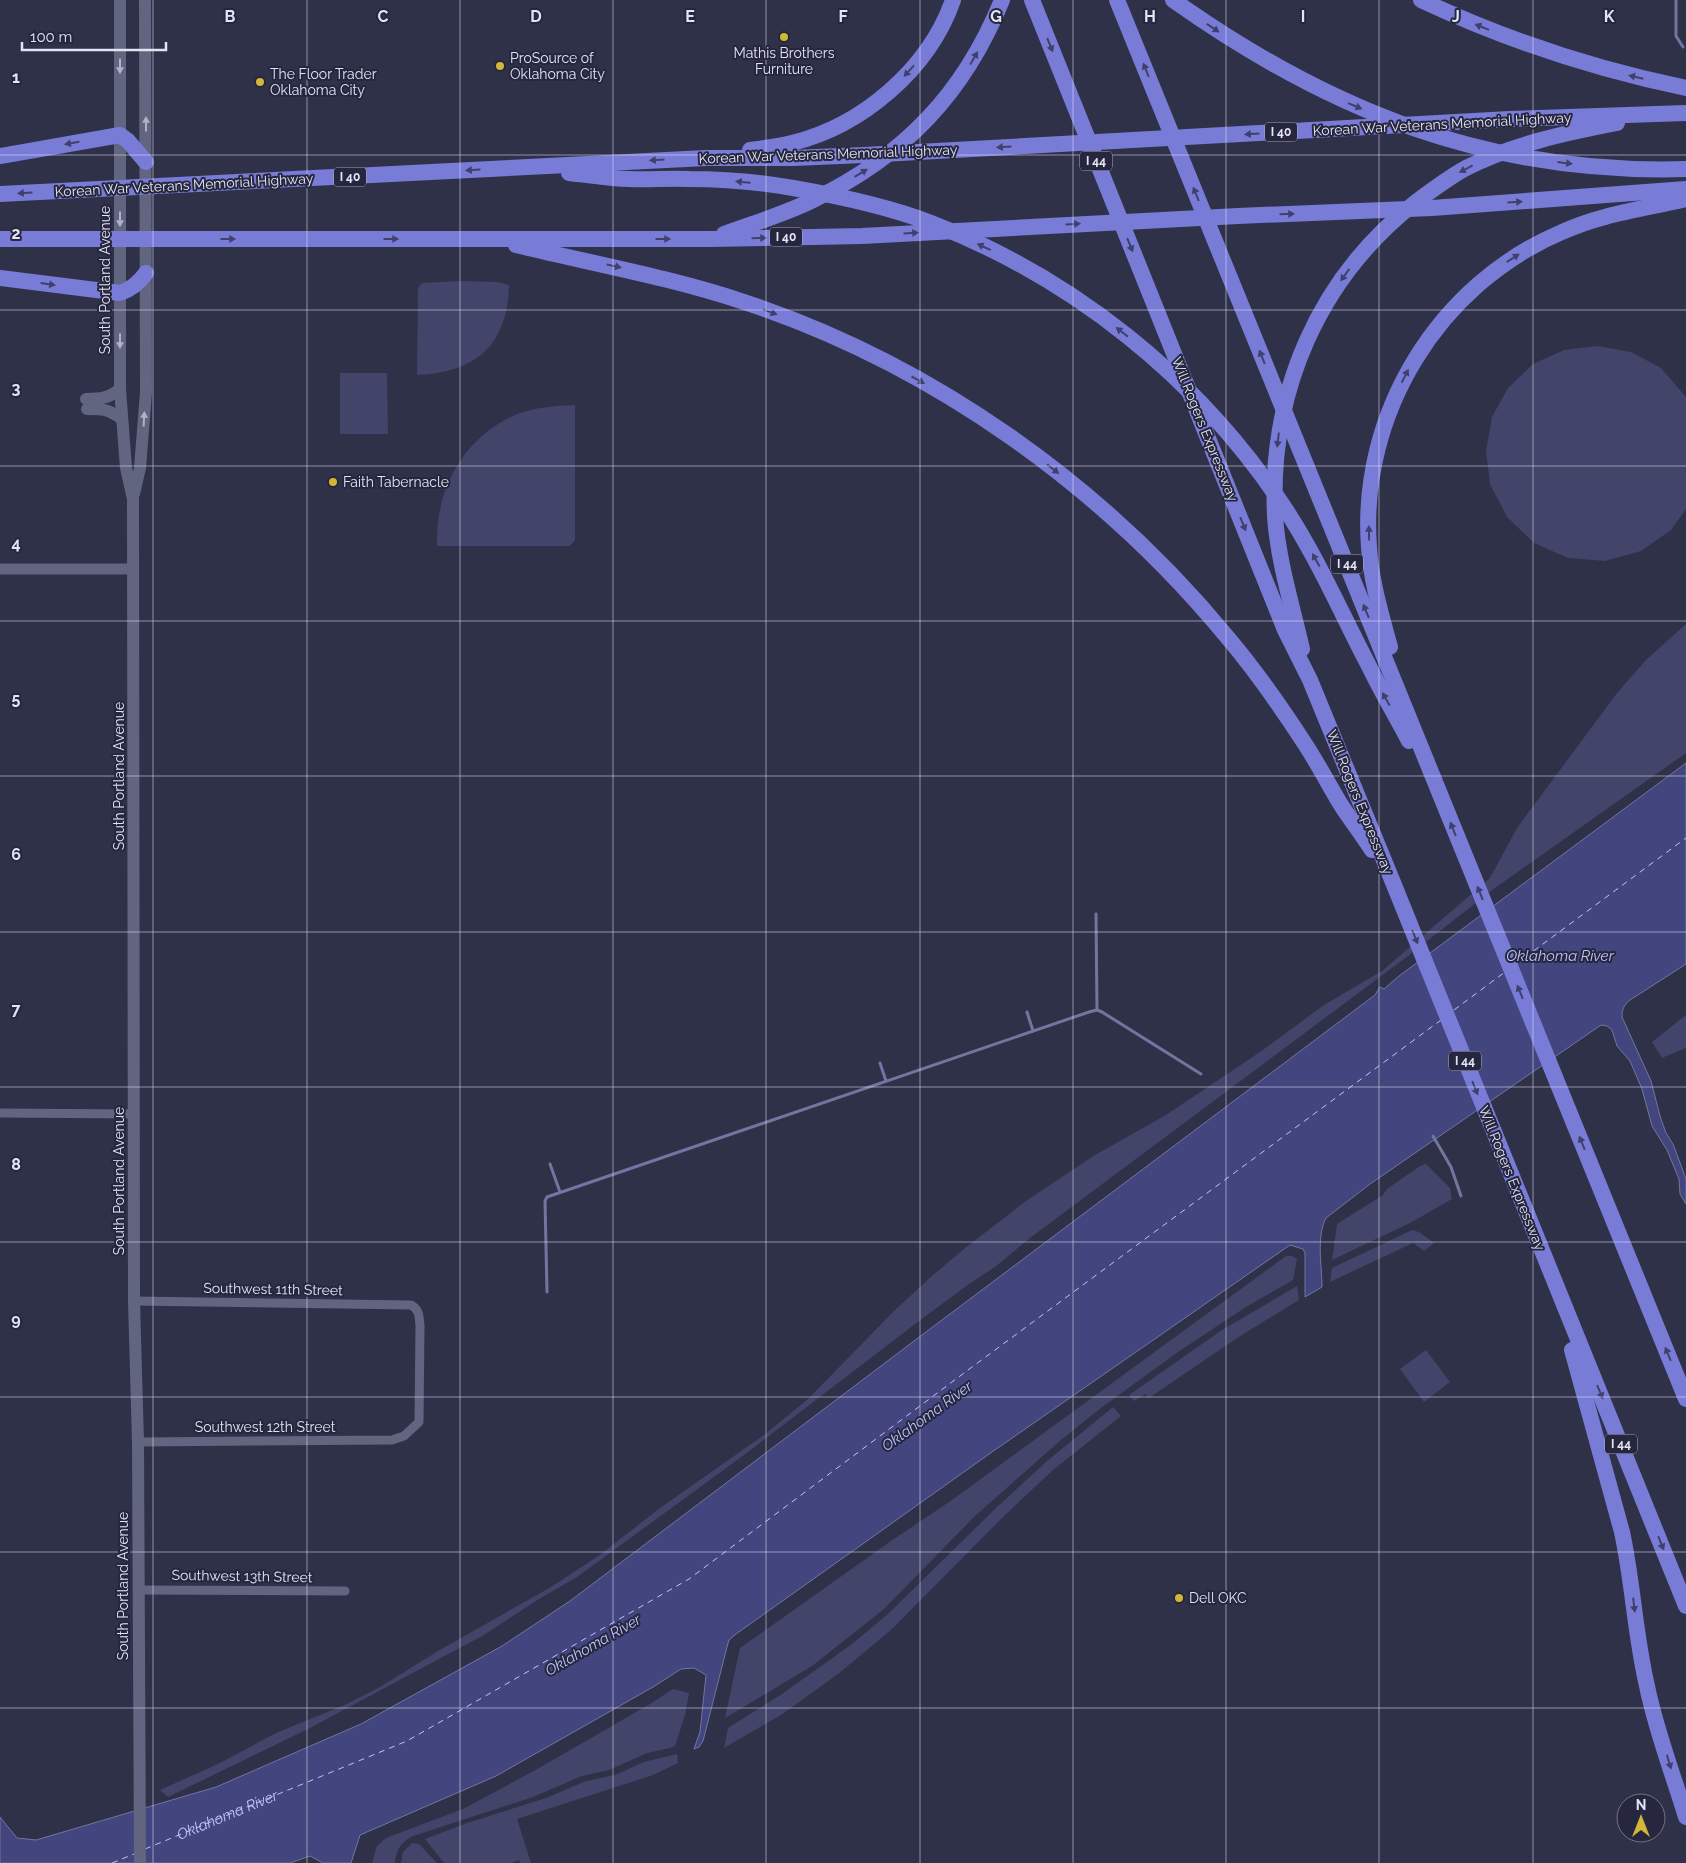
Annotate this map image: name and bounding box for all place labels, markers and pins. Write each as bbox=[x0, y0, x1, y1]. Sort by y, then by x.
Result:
marker: Mathis Brothers Furniture bbox=[778, 31, 790, 43]
place label: Mathis Brothers Furniture bbox=[734, 45, 835, 77]
place label: ProSource of Oklahoma City bbox=[510, 50, 605, 82]
marker: ProSource of Oklahoma City bbox=[494, 60, 506, 72]
place label: The Floor Trader Oklahoma City bbox=[270, 66, 377, 98]
marker: The Floor Trader Oklahoma City bbox=[254, 76, 266, 88]
place label: Faith Tabernacle bbox=[343, 474, 449, 490]
marker: Faith Tabernacle bbox=[327, 476, 339, 488]
place label: Dell OKC bbox=[1189, 1590, 1247, 1606]
marker: Dell OKC bbox=[1173, 1592, 1185, 1604]

